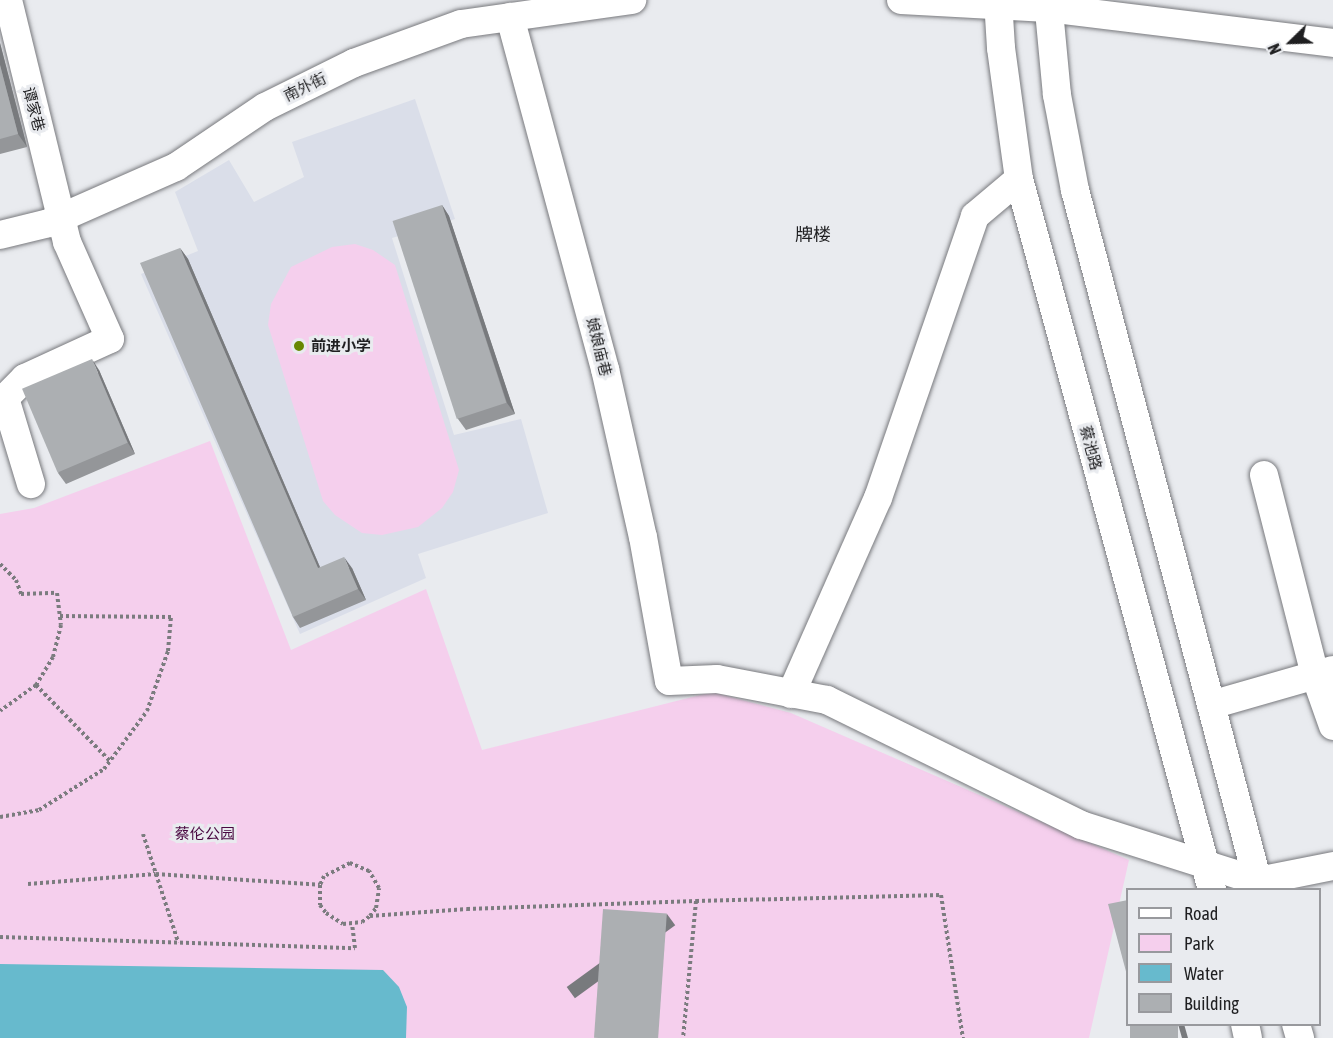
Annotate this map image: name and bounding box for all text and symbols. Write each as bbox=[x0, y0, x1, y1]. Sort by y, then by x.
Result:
north arrow bbox=[1261, 12, 1321, 72]
text: N bbox=[1264, 41, 1285, 57]
street label: 南外街 bbox=[281, 69, 329, 105]
street label: 谭家巷 bbox=[19, 85, 49, 133]
district label: 牌楼 bbox=[795, 224, 831, 246]
street label: 娘娘庙巷 bbox=[583, 316, 615, 378]
place label: 前进小学 bbox=[311, 337, 371, 355]
marker: 前进小学 bbox=[292, 339, 306, 353]
street label: 蔡池路 bbox=[1076, 424, 1106, 472]
park label: 蔡伦公园 bbox=[175, 825, 235, 843]
legend bbox=[1126, 888, 1321, 1026]
text: Road bbox=[1184, 903, 1218, 924]
text: Park bbox=[1184, 933, 1214, 954]
text: Water bbox=[1184, 963, 1223, 984]
text: Building bbox=[1184, 993, 1239, 1014]

